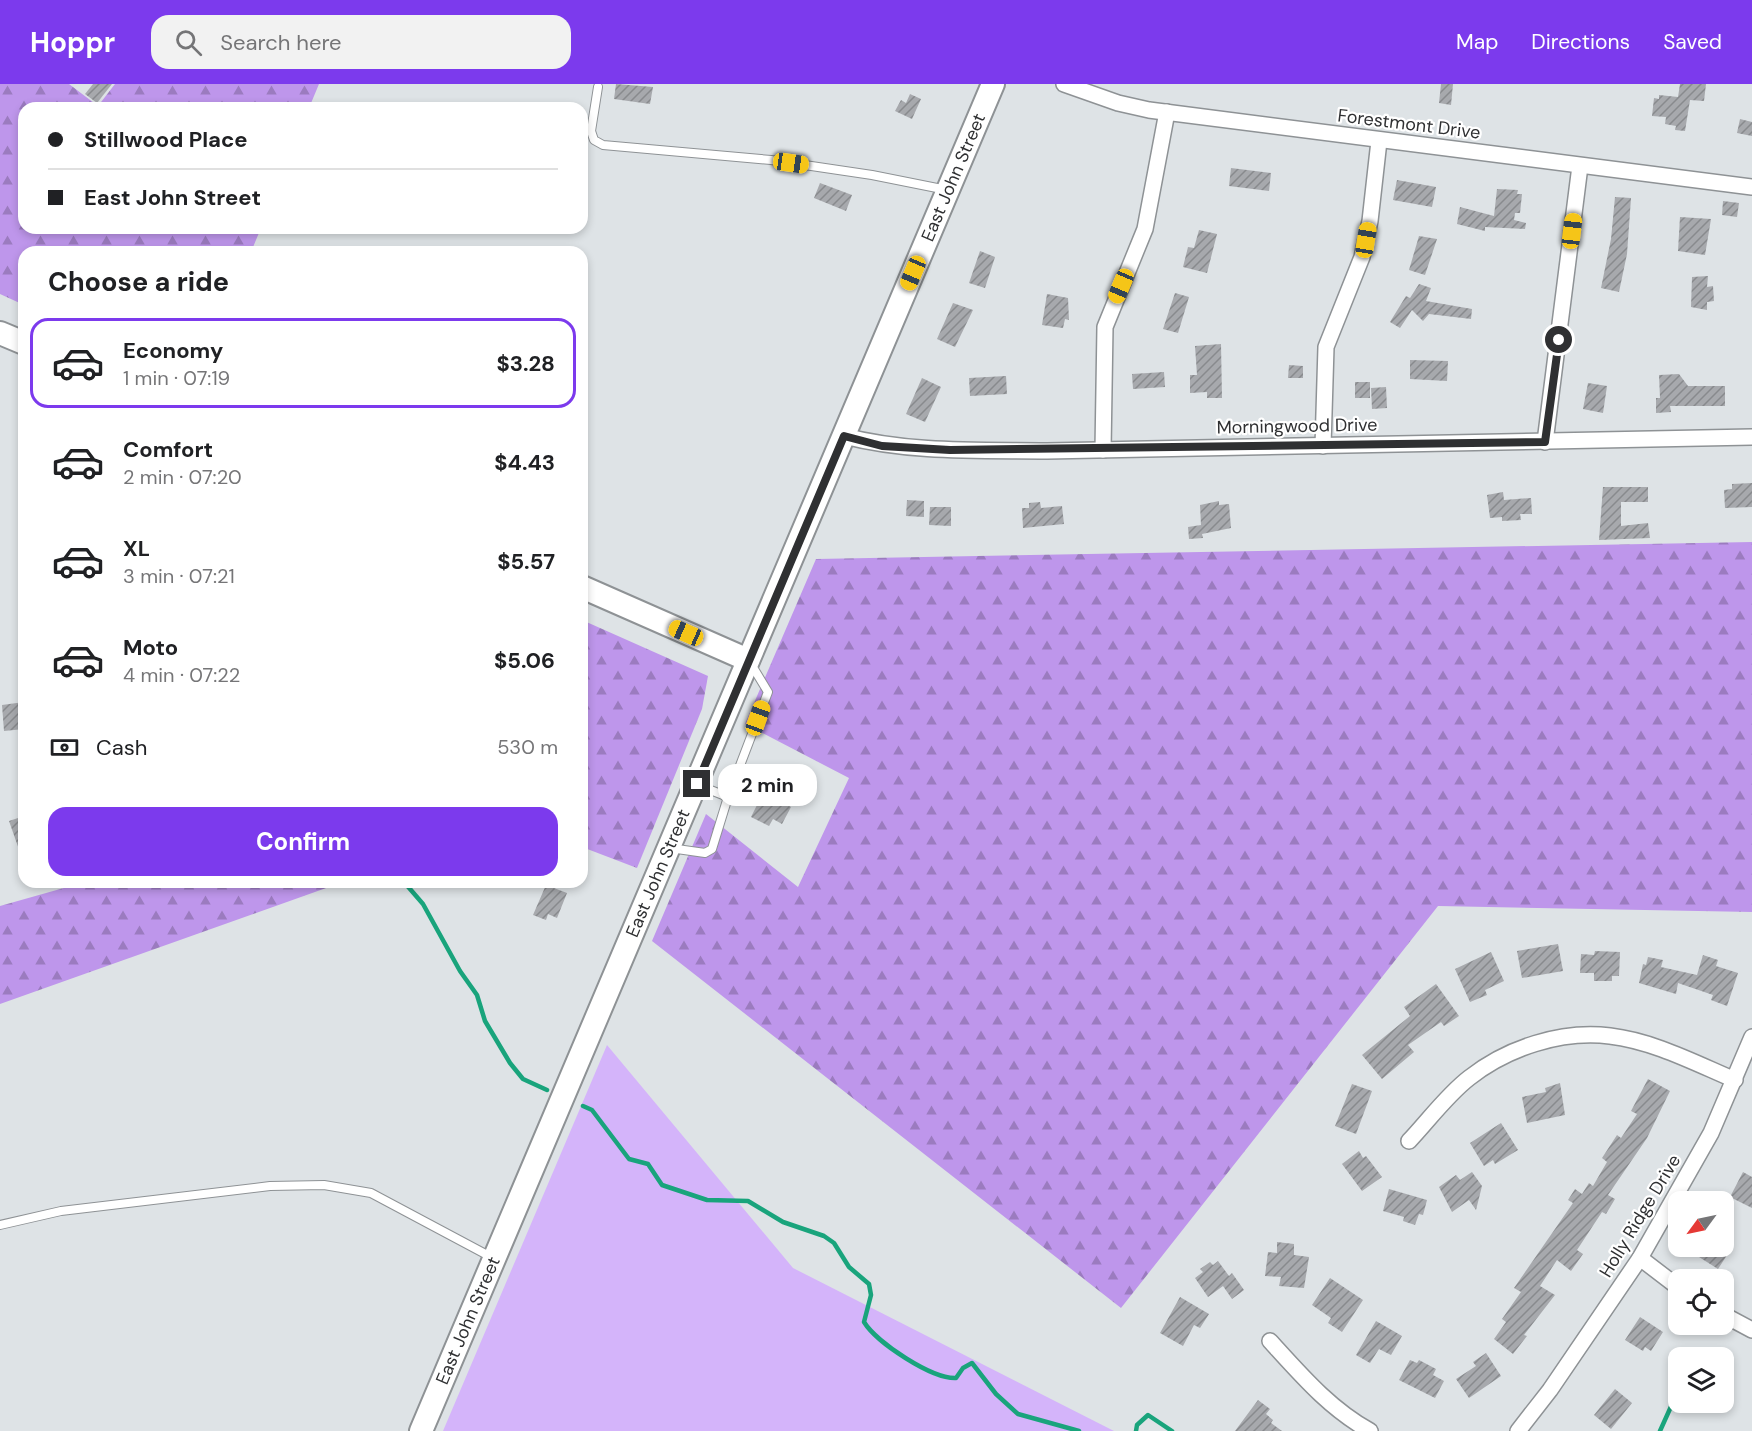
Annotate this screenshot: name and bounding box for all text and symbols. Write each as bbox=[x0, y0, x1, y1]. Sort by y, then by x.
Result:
search box bbox=[151, 15, 571, 69]
text: Hoppr bbox=[30, 24, 115, 61]
icon: search bbox=[172, 26, 205, 59]
text: Search here bbox=[220, 28, 342, 57]
text: Map bbox=[1456, 28, 1498, 56]
text: Directions bbox=[1531, 28, 1630, 56]
text: Saved bbox=[1663, 28, 1722, 56]
street label: Forestmont Drive bbox=[1336, 103, 1482, 145]
street label: East John Street bbox=[916, 110, 991, 245]
text: Stillwood Place bbox=[84, 125, 248, 154]
car bbox=[772, 152, 810, 174]
text: East John Street bbox=[84, 183, 261, 212]
car bbox=[1561, 212, 1583, 250]
car bbox=[1354, 221, 1378, 259]
car bbox=[898, 253, 928, 293]
text: Choose a ride bbox=[48, 264, 229, 299]
car bbox=[1106, 266, 1136, 306]
route start bbox=[1545, 326, 1572, 353]
icon: car bbox=[51, 336, 105, 390]
text: Economy bbox=[123, 336, 223, 365]
text: $3.28 bbox=[496, 349, 555, 378]
text: 1 min · 07:19 bbox=[123, 365, 230, 391]
street label: Morningwood Drive bbox=[1216, 413, 1378, 439]
icon: car bbox=[51, 435, 105, 489]
text: Comfort bbox=[123, 435, 213, 464]
text: $4.43 bbox=[494, 448, 555, 477]
text: 2 min · 07:20 bbox=[123, 464, 242, 490]
icon: car bbox=[51, 534, 105, 588]
text: XL bbox=[123, 534, 150, 563]
text: $5.57 bbox=[497, 547, 555, 576]
text: 3 min · 07:21 bbox=[123, 563, 235, 589]
car bbox=[666, 617, 706, 649]
icon: car bbox=[51, 633, 105, 687]
text: Moto bbox=[123, 633, 178, 662]
text: $5.06 bbox=[494, 646, 555, 675]
text: 4 min · 07:22 bbox=[123, 662, 240, 688]
car bbox=[743, 698, 773, 738]
icon: cash bbox=[48, 731, 81, 764]
text: Cash bbox=[96, 733, 147, 762]
text: 530 m bbox=[497, 734, 558, 760]
callout: 2 min bbox=[718, 763, 817, 805]
route end bbox=[683, 770, 710, 797]
text: 2 min bbox=[741, 772, 794, 798]
street label: East John Street bbox=[620, 806, 696, 941]
button: Confirm bbox=[48, 807, 558, 876]
street label: Holly Ridge Drive bbox=[1594, 1150, 1686, 1282]
north arrow bbox=[1668, 1191, 1734, 1257]
map controls bbox=[1668, 1191, 1734, 1413]
street label: East John Street bbox=[430, 1253, 506, 1388]
button: locate bbox=[1668, 1269, 1734, 1335]
button: layers bbox=[1668, 1347, 1734, 1413]

